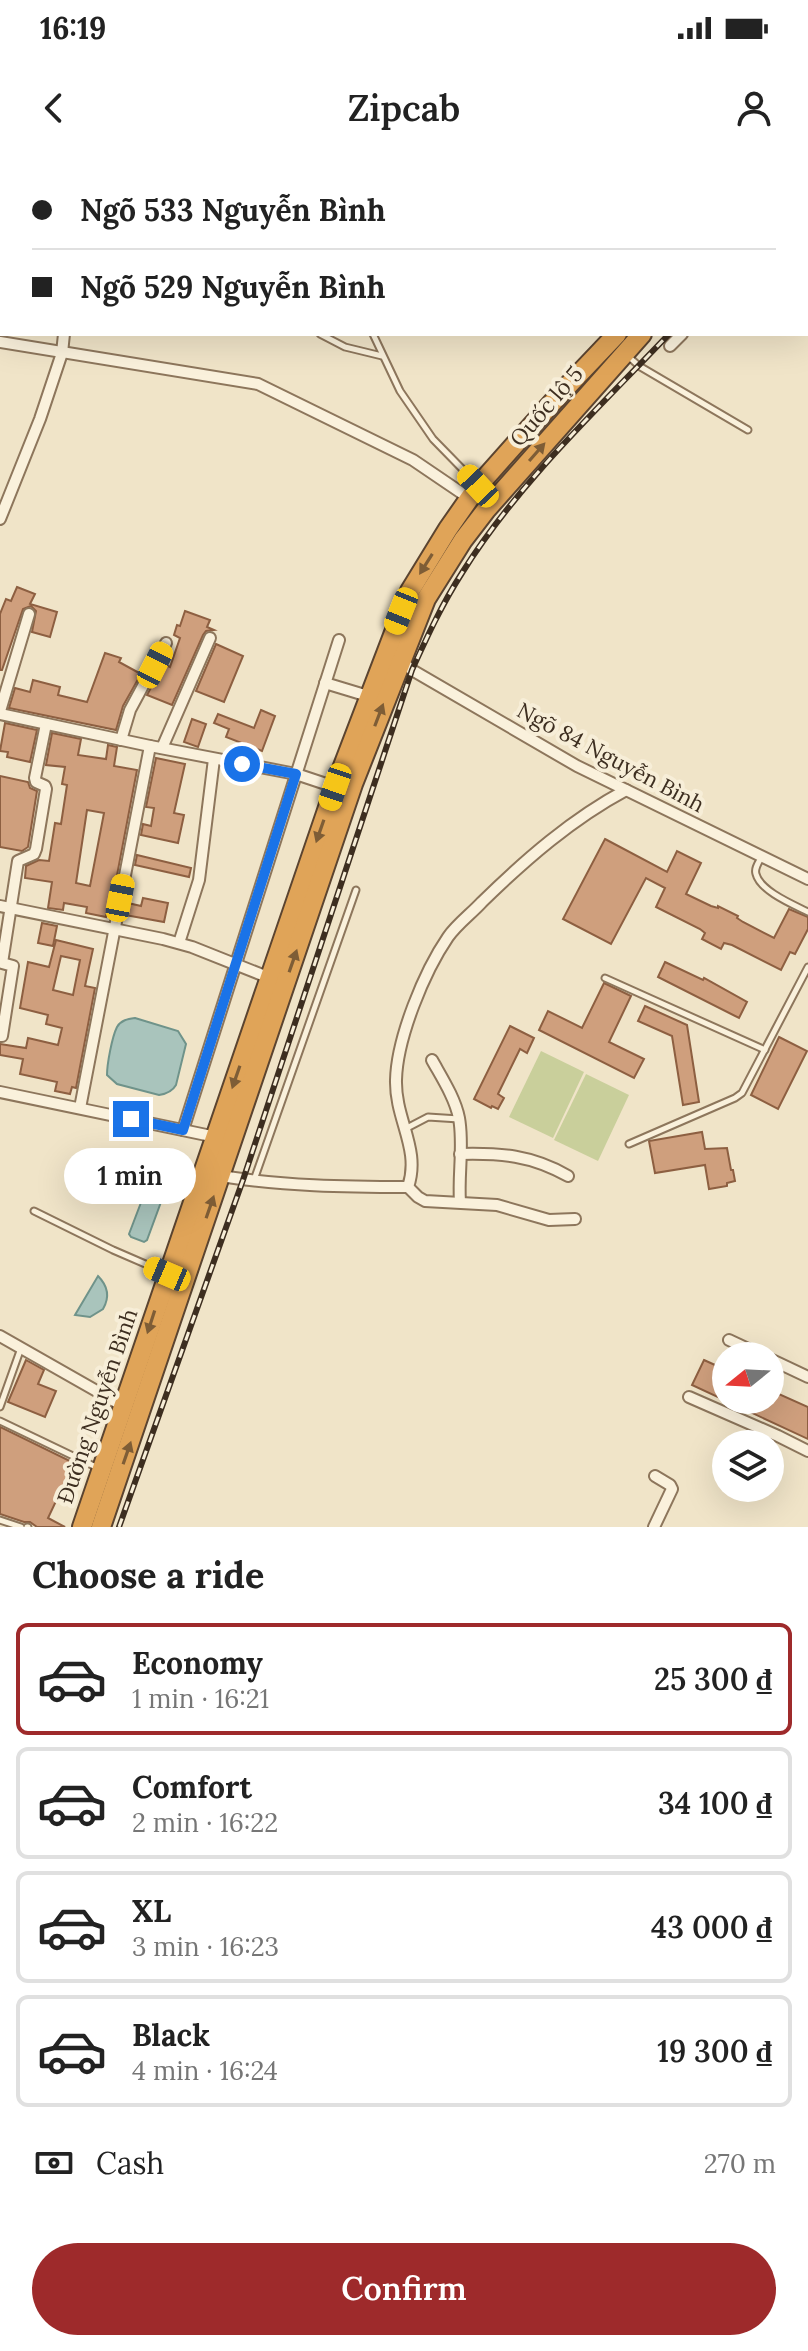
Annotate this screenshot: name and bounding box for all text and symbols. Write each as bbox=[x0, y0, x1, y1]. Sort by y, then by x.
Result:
text: 16:19 bbox=[40, 9, 106, 47]
text: Zipcab bbox=[348, 85, 460, 131]
icon: back bbox=[32, 86, 76, 130]
icon: person bbox=[732, 86, 776, 130]
text: Ngõ 533 Nguyễn Bình bbox=[80, 191, 386, 229]
text: Ngõ 529 Nguyễn Bình bbox=[80, 268, 385, 306]
street label: Quốc lộ 5 bbox=[503, 360, 589, 452]
one-way arrow bbox=[528, 442, 546, 461]
car bbox=[453, 460, 503, 512]
one-way arrow bbox=[419, 553, 434, 574]
car bbox=[381, 584, 421, 638]
car bbox=[133, 638, 177, 692]
street label: Ngõ 84 Nguyễn Bình bbox=[513, 696, 709, 818]
one-way arrow bbox=[373, 703, 386, 727]
route start bbox=[224, 746, 260, 782]
car bbox=[316, 760, 354, 814]
one-way arrow bbox=[314, 819, 326, 843]
car bbox=[104, 872, 136, 924]
one-way arrow bbox=[288, 948, 300, 972]
one-way arrow bbox=[230, 1065, 242, 1089]
route end bbox=[113, 1101, 149, 1137]
callout: 1 min bbox=[65, 1147, 197, 1203]
text: 1 min bbox=[97, 1159, 163, 1192]
one-way arrow bbox=[205, 1195, 217, 1219]
car bbox=[140, 1254, 194, 1294]
street label: Đường Nguyễn Bình bbox=[50, 1305, 144, 1507]
one-way arrow bbox=[144, 1311, 157, 1335]
north arrow bbox=[712, 1342, 784, 1414]
map controls bbox=[712, 1342, 784, 1502]
button: layers bbox=[712, 1430, 784, 1502]
one-way arrow bbox=[121, 1441, 133, 1465]
text: Choose a ride bbox=[32, 1552, 264, 1598]
icon: car bbox=[36, 1643, 108, 1715]
text: Economy bbox=[132, 1644, 263, 1682]
text: 25 300 ₫ bbox=[654, 1660, 772, 1698]
text: 1 min · 16:21 bbox=[132, 1682, 269, 1715]
icon: car bbox=[36, 1767, 108, 1839]
text: Comfort bbox=[132, 1768, 252, 1806]
text: 34 100 ₫ bbox=[658, 1784, 772, 1822]
text: 2 min · 16:22 bbox=[132, 1806, 278, 1839]
icon: car bbox=[36, 1891, 108, 1963]
text: XL bbox=[132, 1892, 171, 1930]
text: 43 000 ₫ bbox=[651, 1908, 772, 1946]
text: 3 min · 16:23 bbox=[132, 1930, 279, 1963]
icon: car bbox=[36, 2015, 108, 2087]
text: Black bbox=[132, 2016, 210, 2054]
text: 19 300 ₫ bbox=[657, 2032, 772, 2070]
text: 4 min · 16:24 bbox=[132, 2054, 278, 2087]
icon: cash bbox=[32, 2141, 76, 2185]
text: Cash bbox=[96, 2144, 164, 2182]
text: 270 m bbox=[704, 2147, 776, 2180]
button: Confirm bbox=[32, 2243, 776, 2335]

